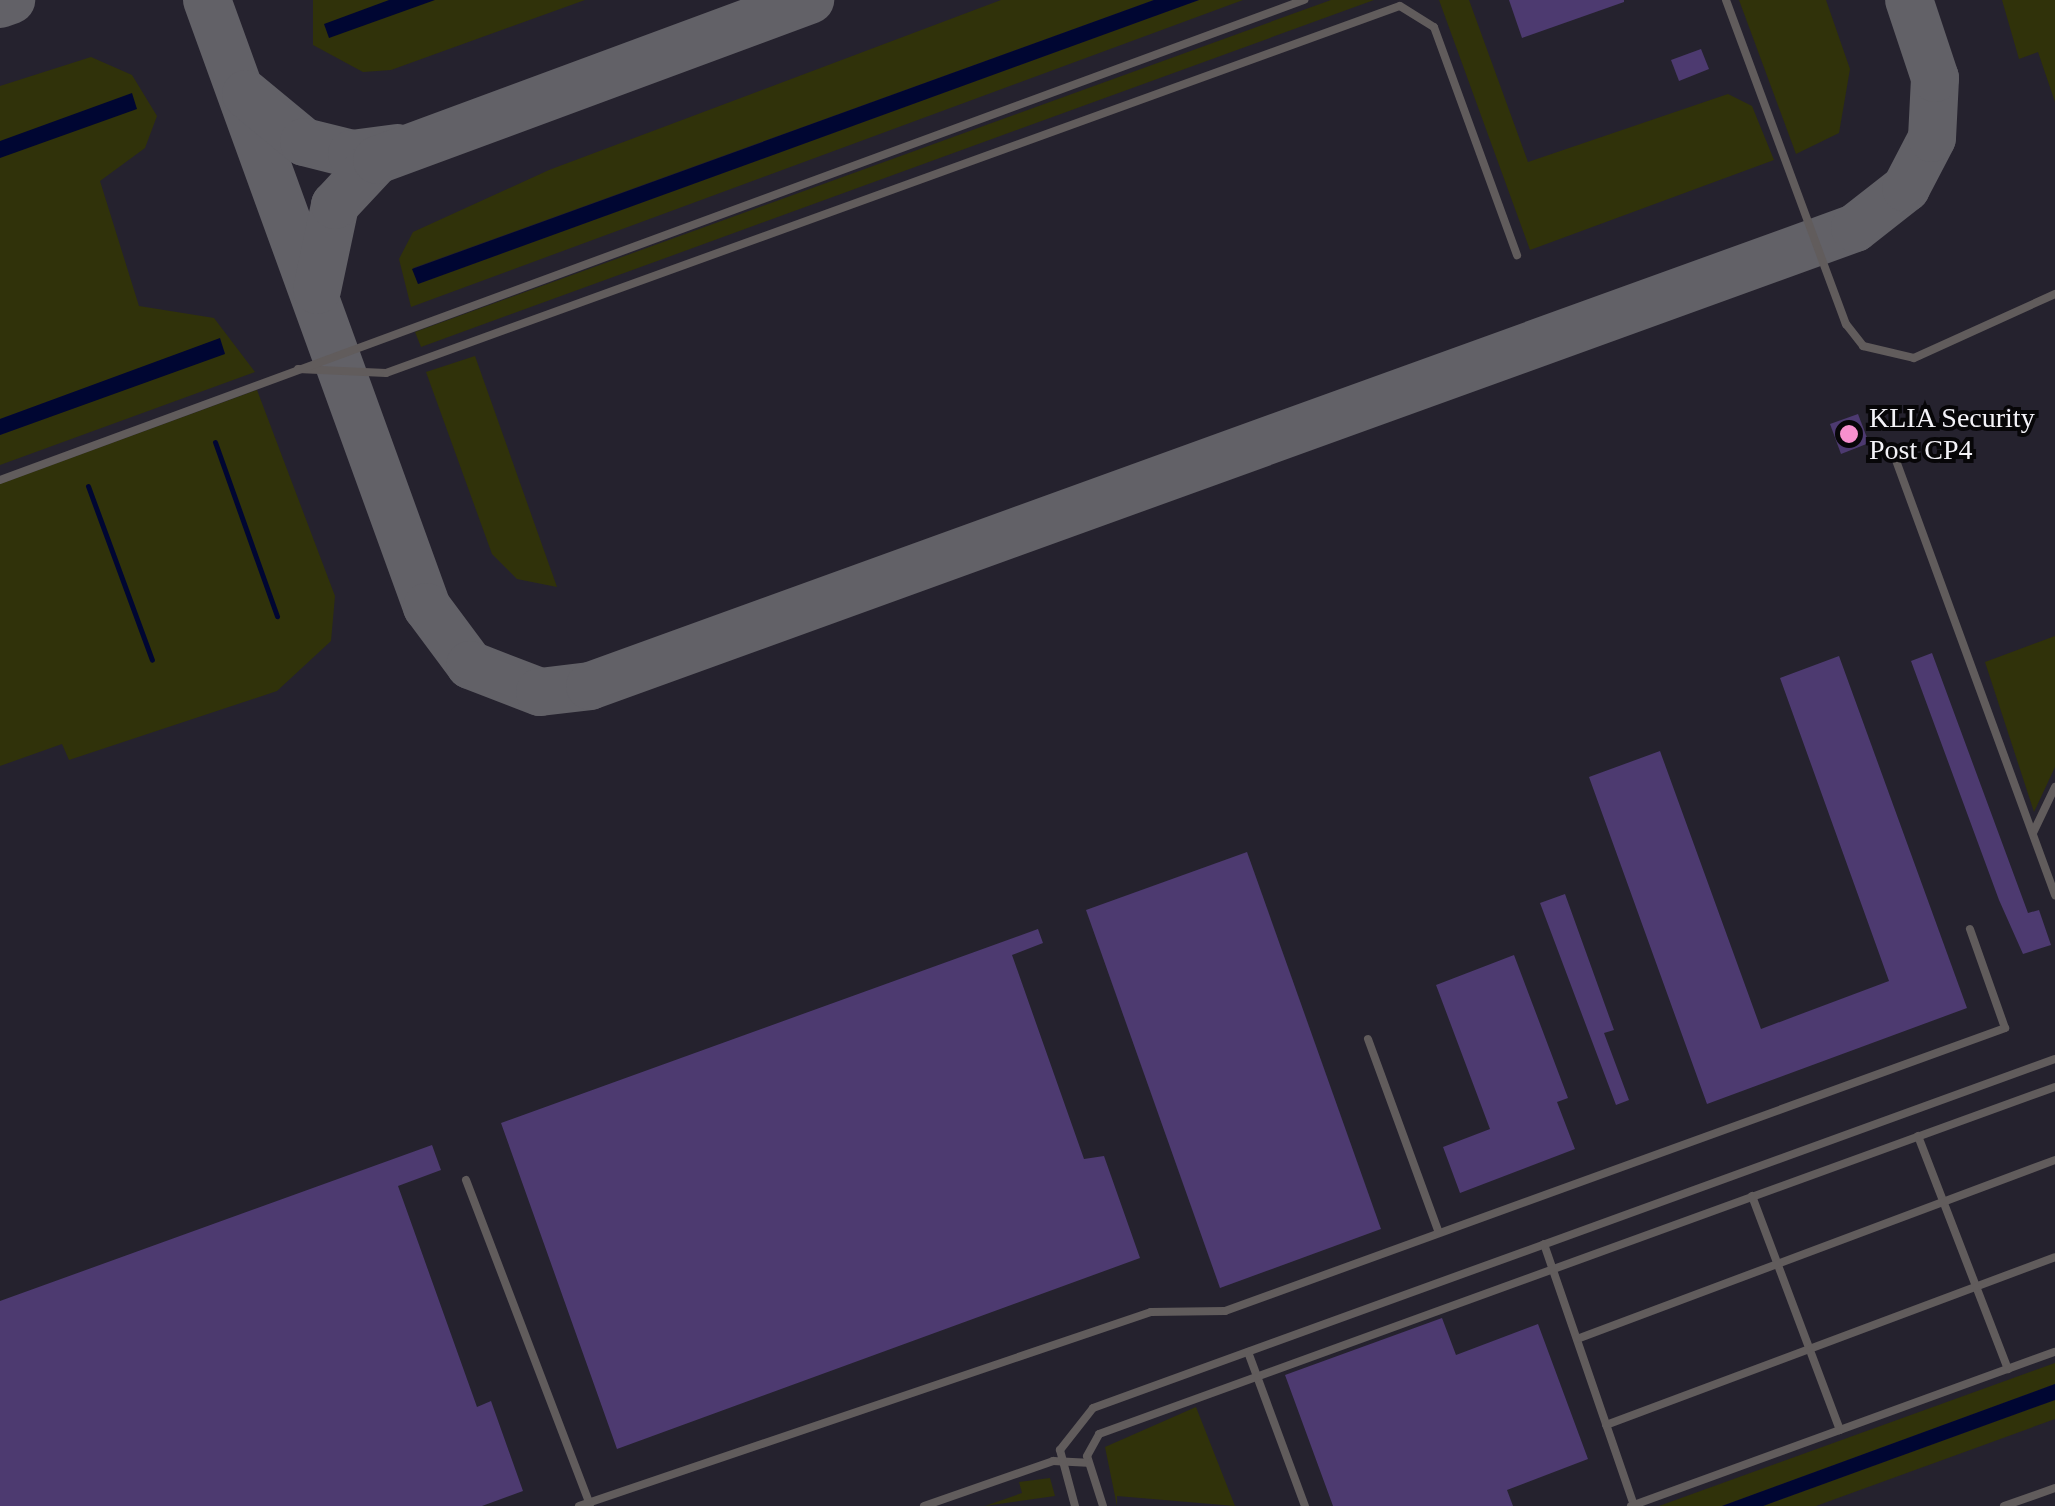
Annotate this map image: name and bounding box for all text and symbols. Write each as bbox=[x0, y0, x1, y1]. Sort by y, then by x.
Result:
place label: KLIA Security Post CP4 bbox=[1869, 401, 2036, 467]
marker: KLIA Security Post CP4 bbox=[1838, 423, 1860, 445]

